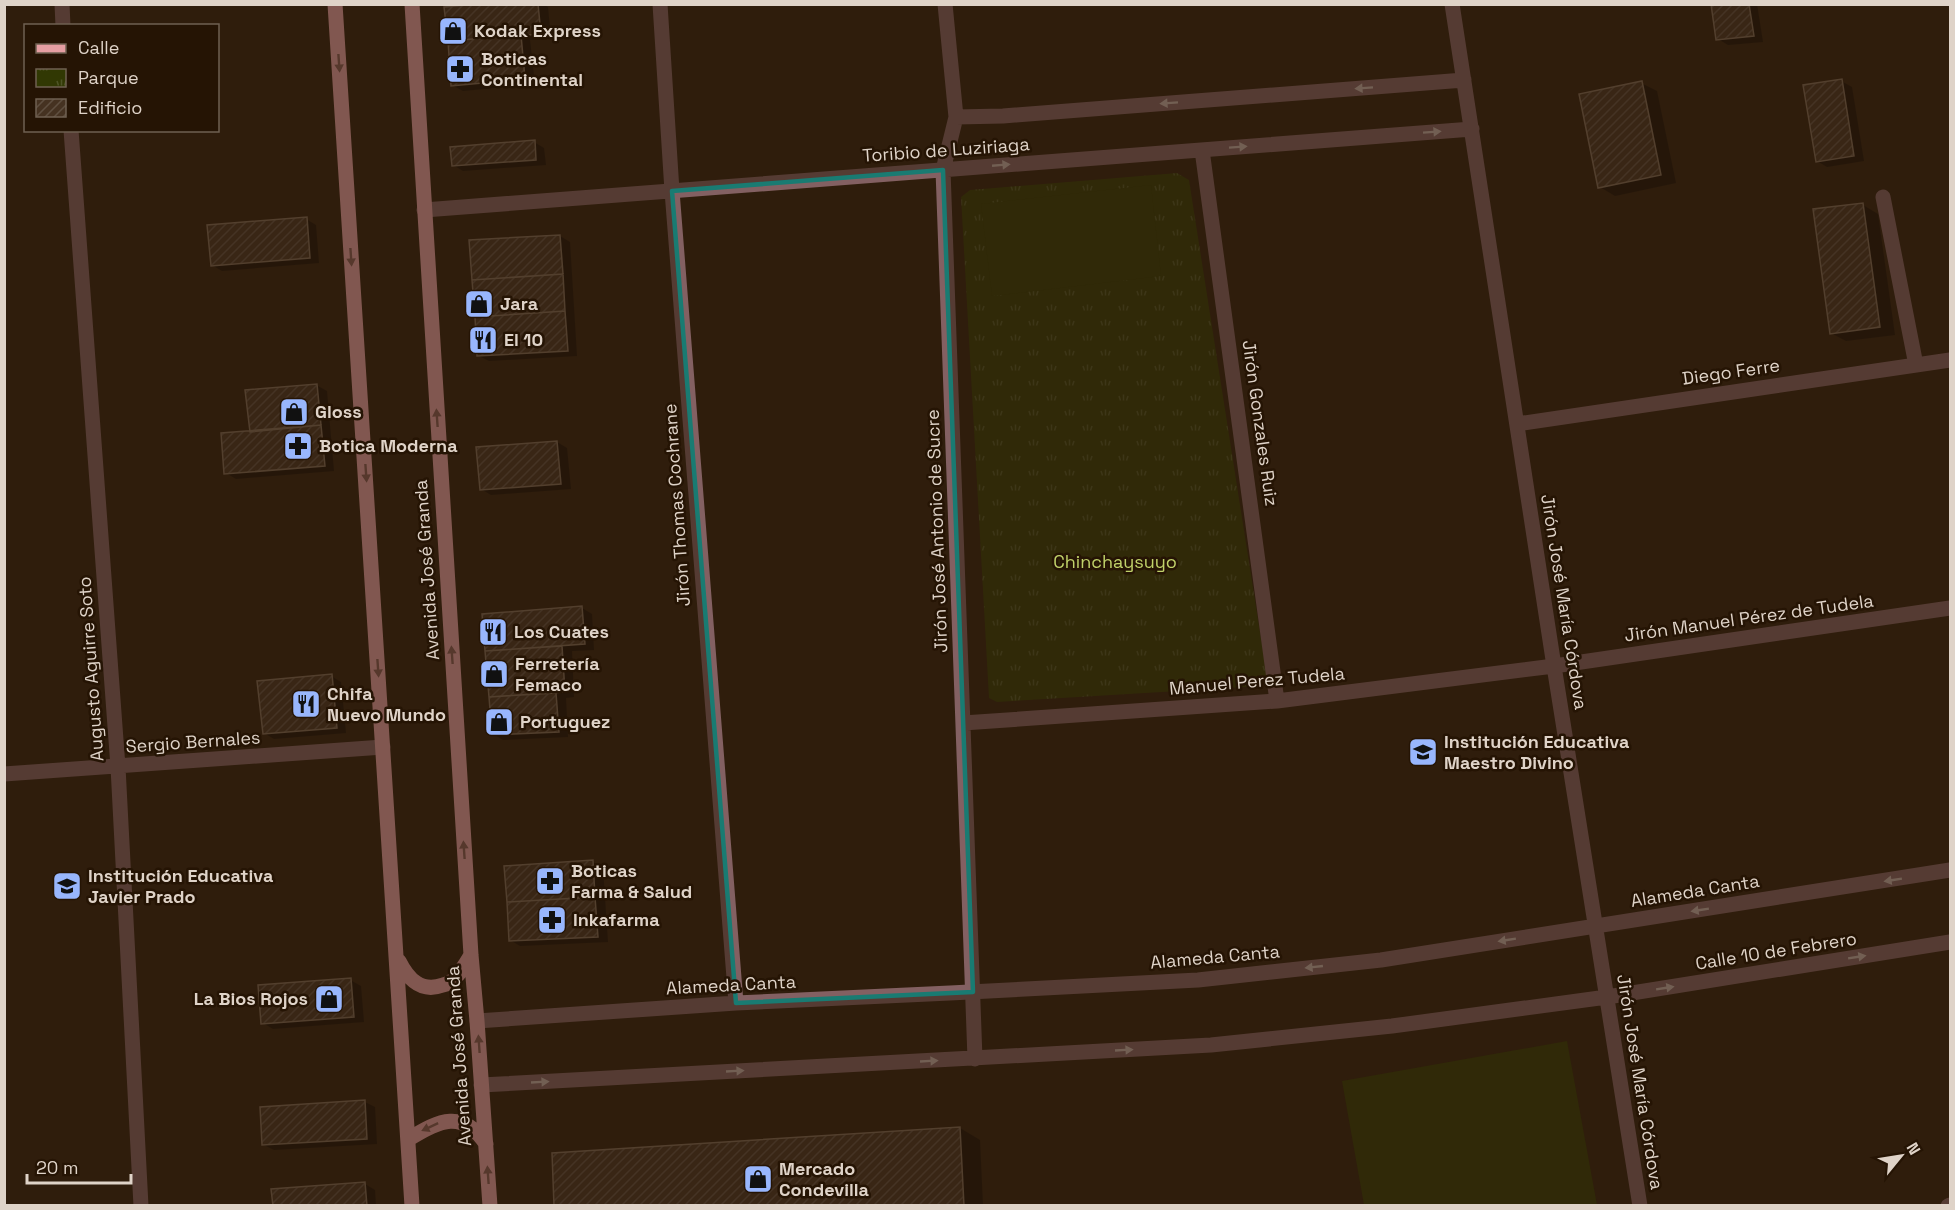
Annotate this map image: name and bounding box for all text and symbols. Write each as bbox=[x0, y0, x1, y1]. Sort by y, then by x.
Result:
shop icon: Kodak Express bbox=[437, 15, 469, 47]
place label: Kodak Express bbox=[474, 19, 601, 42]
legend bbox=[24, 24, 219, 132]
text: Calle bbox=[78, 36, 119, 59]
place label: Boticas Continental bbox=[481, 47, 583, 91]
one-way arrow bbox=[334, 53, 343, 72]
pharmacy icon: Boticas Continental bbox=[444, 53, 476, 85]
text: Parque bbox=[78, 66, 139, 89]
one-way arrow bbox=[1354, 83, 1373, 93]
text: Edificio bbox=[78, 96, 142, 119]
one-way arrow bbox=[1160, 98, 1179, 108]
one-way arrow bbox=[1422, 127, 1441, 136]
street label: Toribio de Luziriaga bbox=[862, 132, 1030, 167]
one-way arrow bbox=[1228, 142, 1247, 152]
one-way arrow bbox=[992, 161, 1011, 170]
one-way arrow bbox=[347, 248, 356, 267]
shop icon: Jara bbox=[463, 288, 495, 320]
place label: Jara bbox=[500, 292, 539, 315]
restaurant icon: El 10 bbox=[467, 324, 499, 356]
place label: El 10 bbox=[504, 328, 543, 351]
street label: Jirón Gonzales Ruiz bbox=[1237, 338, 1284, 507]
street label: Diego Ferre bbox=[1681, 353, 1781, 390]
shop icon: Gloss bbox=[278, 396, 310, 428]
place label: Gloss bbox=[315, 400, 362, 423]
street label: Jirón Thomas Cochrane bbox=[658, 403, 695, 607]
one-way arrow bbox=[433, 409, 442, 428]
street label: Jirón José Antonio de Sucre bbox=[921, 409, 952, 653]
pharmacy icon: Botica Moderna bbox=[282, 430, 314, 462]
place label: Botica Moderna bbox=[319, 434, 458, 457]
one-way arrow bbox=[361, 464, 370, 483]
street label: Avenida José Granda bbox=[409, 479, 444, 661]
street label: Jirón José María Córdova bbox=[1536, 493, 1593, 711]
park label: Chinchaysuyo bbox=[1053, 550, 1177, 573]
street label: Augusto Aguirre Soto bbox=[73, 576, 108, 762]
street label: Jirón Manuel Pérez de Tudela bbox=[1623, 589, 1875, 646]
restaurant icon: Los Cuates bbox=[477, 616, 509, 648]
place label: Los Cuates bbox=[514, 620, 609, 643]
one-way arrow bbox=[448, 645, 457, 664]
place label: Ferretería Femaco bbox=[515, 652, 600, 696]
one-way arrow bbox=[374, 658, 383, 677]
shop icon: Ferretería Femaco bbox=[478, 658, 510, 690]
street label: Manuel Perez Tudela bbox=[1168, 661, 1346, 700]
place label: Chifa Nuevo Mundo bbox=[327, 682, 446, 726]
restaurant icon: Chifa Nuevo Mundo bbox=[290, 688, 322, 720]
shop icon: Portuguez bbox=[483, 706, 515, 738]
place label: Portuguez bbox=[520, 710, 610, 733]
street label: Sergio Bernales bbox=[125, 725, 261, 758]
place label: Institución Educativa Maestro Divino bbox=[1444, 730, 1630, 774]
school or university icon: Institución Educativa Maestro Divino bbox=[1407, 736, 1439, 768]
one-way arrow bbox=[460, 840, 469, 859]
place label: Boticas Farma & Salud bbox=[571, 859, 692, 903]
place label: Institución Educativa Javier Prado bbox=[88, 864, 274, 908]
pharmacy icon: Boticas Farma & Salud bbox=[534, 865, 566, 897]
street label: Alameda Canta bbox=[1629, 869, 1761, 912]
school or university icon: Institución Educativa Javier Prado bbox=[51, 870, 83, 902]
one-way arrow bbox=[1883, 875, 1902, 884]
pharmacy icon: Inkafarma bbox=[536, 904, 568, 936]
one-way arrow bbox=[1690, 906, 1709, 915]
place label: Inkafarma bbox=[573, 908, 660, 931]
street label: Calle 10 de Febrero bbox=[1694, 926, 1858, 975]
one-way arrow bbox=[1498, 936, 1517, 945]
street label: Alameda Canta bbox=[1149, 939, 1281, 974]
one-way arrow bbox=[1848, 953, 1867, 962]
one-way arrow bbox=[1305, 962, 1324, 972]
street label: Avenida José Granda bbox=[441, 965, 476, 1147]
street label: Alameda Canta bbox=[665, 970, 797, 999]
street label: Jirón José María Córdova bbox=[1612, 973, 1669, 1191]
shop icon: La Bios Rojos bbox=[313, 983, 345, 1015]
one-way arrow bbox=[1656, 983, 1675, 992]
place label: La Bios Rojos bbox=[194, 987, 308, 1010]
one-way arrow bbox=[474, 1035, 484, 1054]
one-way arrow bbox=[1114, 1046, 1133, 1055]
one-way arrow bbox=[920, 1057, 939, 1066]
one-way arrow bbox=[725, 1067, 744, 1076]
one-way arrow bbox=[530, 1077, 549, 1086]
one-way arrow bbox=[420, 1122, 438, 1132]
north arrow bbox=[1871, 1126, 1931, 1186]
text: N bbox=[1902, 1139, 1925, 1159]
scale bar bbox=[27, 1147, 130, 1185]
text: 20 m bbox=[36, 1156, 79, 1179]
place label: Mercado Condevilla bbox=[779, 1157, 870, 1201]
shop icon: Mercado Condevilla bbox=[742, 1163, 774, 1195]
one-way arrow bbox=[483, 1165, 493, 1184]

